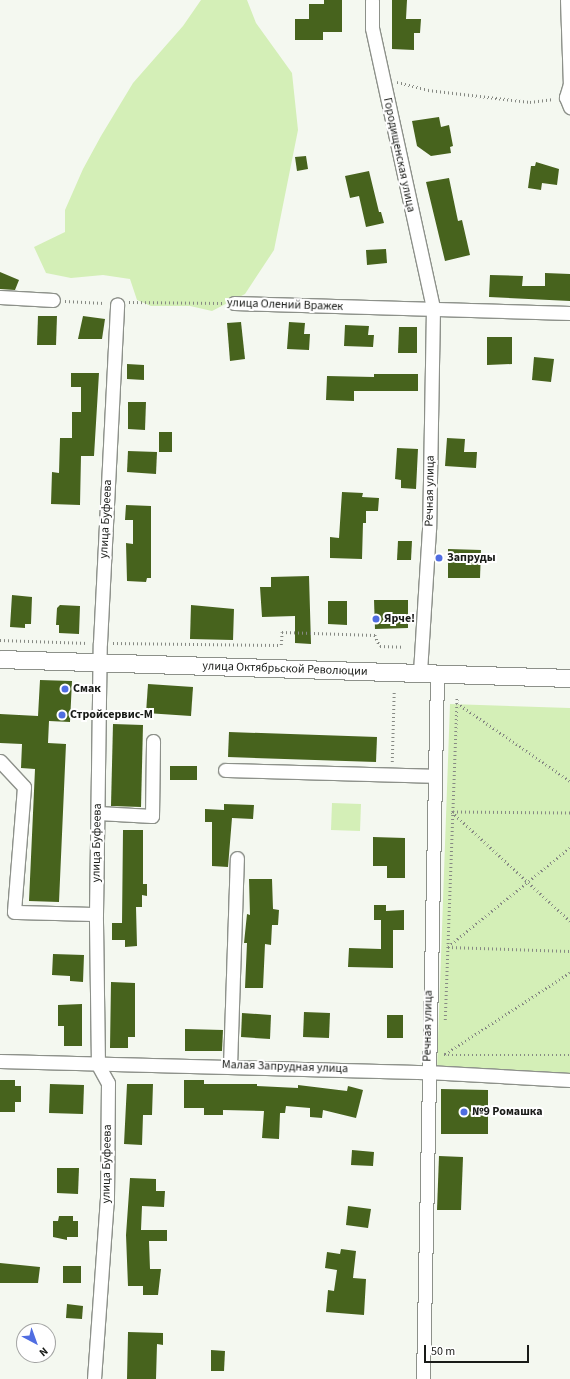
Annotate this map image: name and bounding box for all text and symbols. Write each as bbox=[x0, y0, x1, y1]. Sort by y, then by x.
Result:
street label: Городищенская улица bbox=[380, 96, 418, 214]
street label: улица Олений Вражек bbox=[227, 296, 343, 314]
street label: Речная улица bbox=[422, 455, 438, 527]
street label: улица Буфеева bbox=[97, 479, 115, 559]
place label: Запруды bbox=[447, 551, 496, 565]
marker: Запруды bbox=[434, 553, 444, 563]
place label: Ярче! bbox=[384, 612, 415, 626]
marker: Ярче! bbox=[371, 614, 381, 624]
street label: улица Октябрьской Революции bbox=[202, 659, 368, 679]
place label: Смак bbox=[73, 682, 101, 696]
marker: Смак bbox=[60, 684, 70, 694]
place label: Стройсервис-М bbox=[70, 708, 153, 722]
marker: Стройсервис-М bbox=[57, 710, 67, 720]
street label: улица Буфеева bbox=[89, 803, 105, 883]
street label: Речная улица bbox=[420, 990, 436, 1062]
street label: Малая Запрудная улица bbox=[222, 1058, 348, 1076]
place label: №9 Ромашка bbox=[472, 1105, 543, 1119]
marker: №9 Ромашка bbox=[459, 1107, 469, 1117]
street label: улица Буфеева bbox=[99, 1124, 115, 1204]
north arrow bbox=[16, 1323, 56, 1363]
scale bar bbox=[426, 1337, 531, 1363]
text: 50 m bbox=[431, 1343, 455, 1360]
text: N bbox=[36, 1344, 51, 1360]

